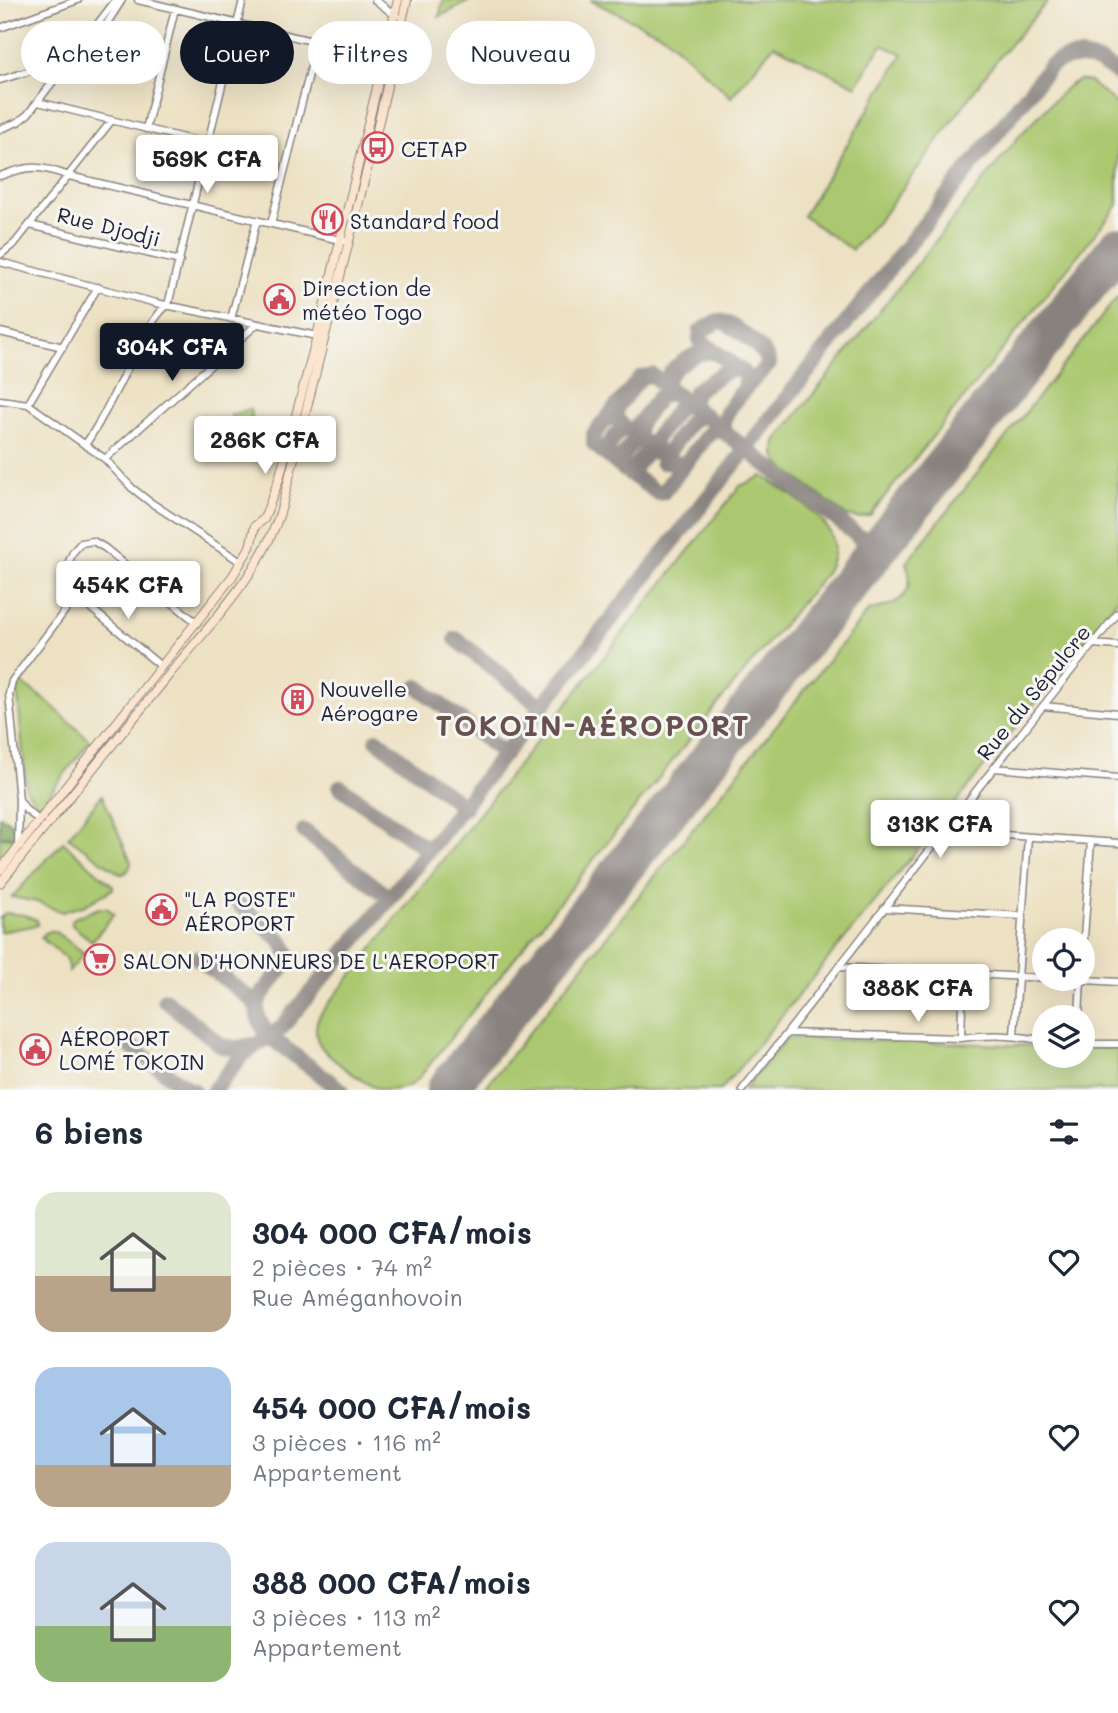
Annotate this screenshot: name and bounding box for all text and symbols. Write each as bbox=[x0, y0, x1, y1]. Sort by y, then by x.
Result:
chip: Acheter bbox=[21, 21, 166, 84]
chip: Louer bbox=[180, 21, 294, 84]
chip: Filtres bbox=[308, 21, 432, 84]
chip: Nouveau bbox=[446, 21, 595, 84]
bus stop icon: CETAP bbox=[361, 131, 395, 165]
place label: CETAP bbox=[401, 135, 467, 162]
pin: 569K CFA bbox=[135, 136, 279, 195]
text: 569K CFA bbox=[152, 143, 262, 173]
street label: Rue Djodji bbox=[55, 200, 163, 252]
restaurant icon: Standard food bbox=[310, 203, 344, 237]
place label: Standard food bbox=[350, 207, 499, 234]
place label: Direction de météo Togo bbox=[302, 274, 432, 325]
public building icon: Direction de météo Togo bbox=[262, 282, 296, 316]
pin: 304K CFA bbox=[100, 324, 244, 383]
text: 304K CFA bbox=[116, 331, 228, 361]
pin: 286K CFA bbox=[193, 416, 337, 476]
text: 286K CFA bbox=[210, 424, 320, 454]
pin: 454K CFA bbox=[56, 562, 200, 621]
text: 454K CFA bbox=[72, 569, 184, 599]
street label: Rue du Sépulcre bbox=[970, 619, 1096, 765]
place label: Nouvelle Aérogare bbox=[320, 675, 419, 726]
building icon: Nouvelle Aérogare bbox=[280, 683, 314, 717]
district label: TOKOIN-AÉROPORT bbox=[435, 707, 751, 743]
pin: 313K CFA bbox=[868, 800, 1012, 860]
text: 313K CFA bbox=[887, 808, 993, 838]
place label: "LA POSTE" AÉROPORT bbox=[184, 885, 296, 936]
public building icon: "LA POSTE" AÉROPORT bbox=[144, 893, 178, 927]
map controls bbox=[1032, 928, 1095, 1068]
button: locate bbox=[1032, 928, 1095, 991]
supermarket icon: SALON D'HONNEURS DE L'AEROPORT bbox=[83, 943, 117, 977]
place label: SALON D'HONNEURS DE L'AEROPORT bbox=[123, 947, 499, 974]
pin: 388K CFA bbox=[846, 964, 990, 1024]
text: 388K CFA bbox=[862, 972, 974, 1002]
button: layers bbox=[1032, 1005, 1095, 1068]
place label: AÉROPORT LOMÉ TOKOIN bbox=[59, 1024, 205, 1075]
public building icon: AÉROPORT LOMÉ TOKOIN bbox=[19, 1032, 53, 1066]
text: 6 biens bbox=[35, 1112, 143, 1152]
icon: filters bbox=[1045, 1113, 1083, 1151]
text: 304 000 CFA/mois bbox=[252, 1212, 532, 1252]
icon: home bbox=[91, 1220, 175, 1304]
icon: heart bbox=[1045, 1243, 1083, 1281]
text: 2 pièces · 74 m² bbox=[252, 1252, 432, 1282]
text: Rue Améganhovoin bbox=[252, 1282, 462, 1312]
text: 454 000 CFA/mois bbox=[252, 1387, 531, 1427]
icon: home bbox=[91, 1395, 175, 1479]
icon: heart bbox=[1045, 1418, 1083, 1456]
text: 3 pièces · 116 m² bbox=[252, 1427, 441, 1457]
text: Appartement bbox=[252, 1457, 402, 1487]
text: 388 000 CFA/mois bbox=[252, 1562, 531, 1602]
icon: home bbox=[91, 1570, 175, 1654]
icon: heart bbox=[1045, 1593, 1083, 1631]
text: 3 pièces · 113 m² bbox=[252, 1602, 440, 1632]
text: Appartement bbox=[252, 1632, 402, 1662]

